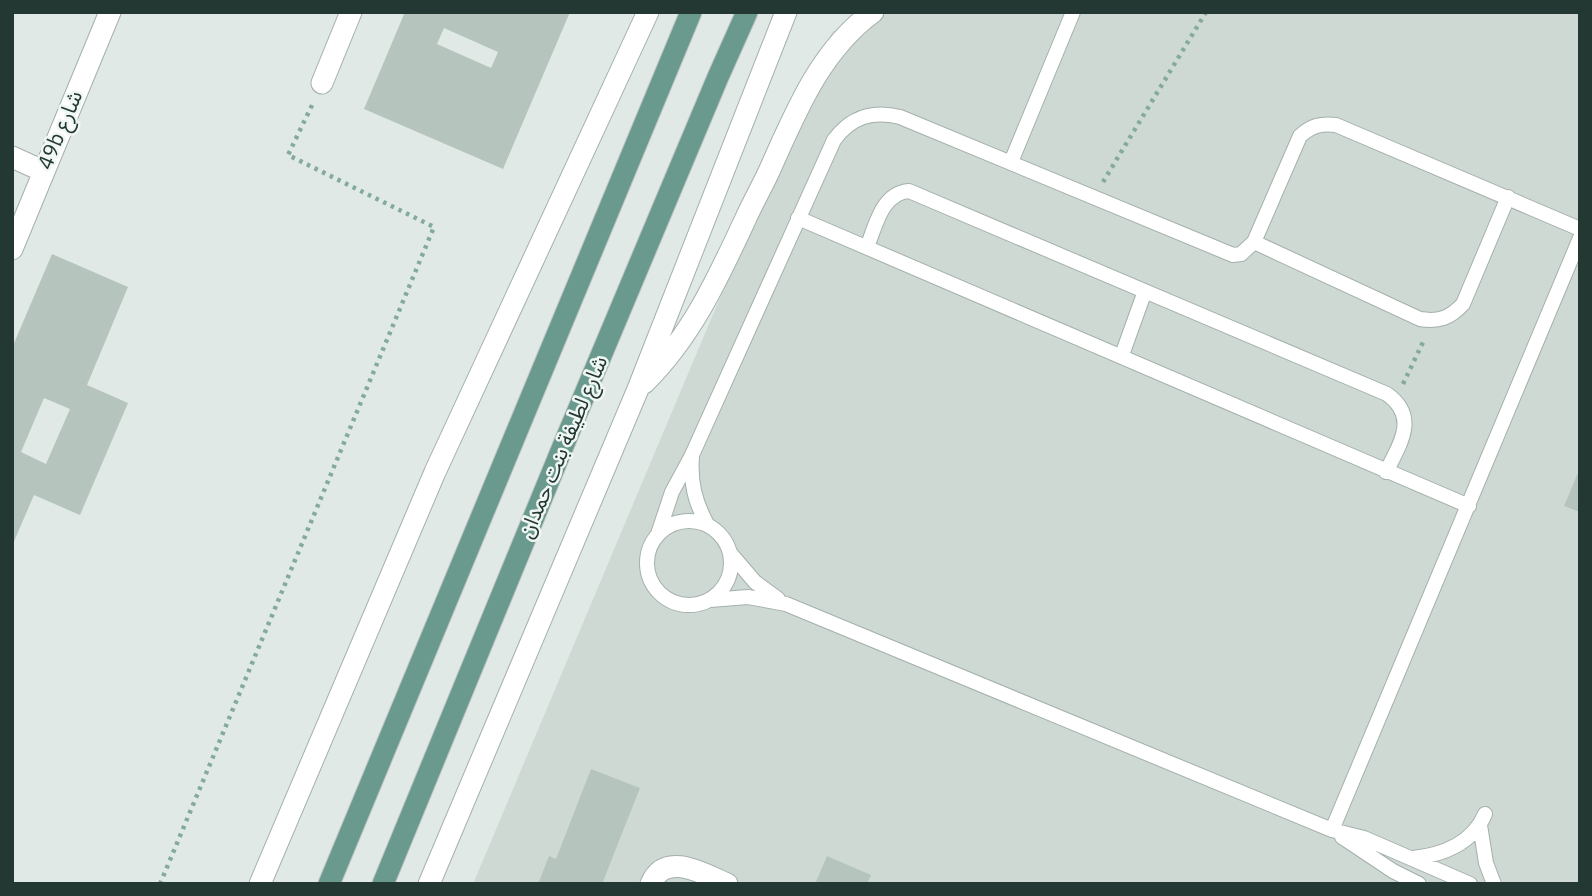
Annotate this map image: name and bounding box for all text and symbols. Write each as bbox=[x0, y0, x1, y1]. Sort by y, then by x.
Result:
street label: 49b شارع bbox=[30, 86, 90, 174]
street label: شارع لطيفة بنت حمدان bbox=[511, 351, 615, 543]

